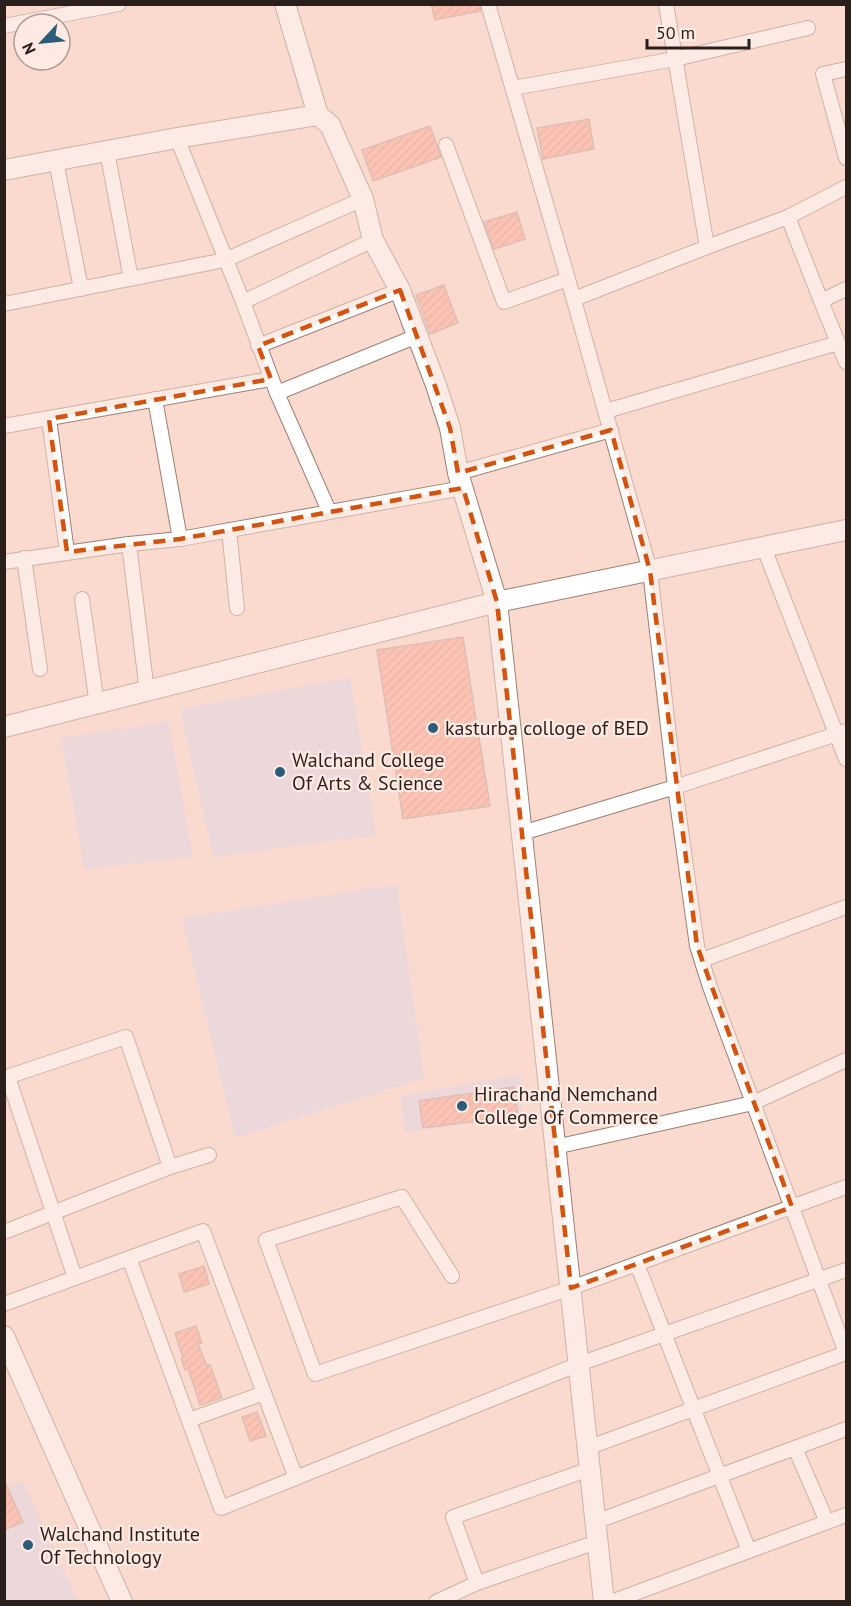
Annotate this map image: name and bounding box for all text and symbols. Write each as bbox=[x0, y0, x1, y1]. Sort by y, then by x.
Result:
north arrow bbox=[12, 12, 72, 72]
scale bar bbox=[647, 12, 749, 50]
text: 50 m bbox=[656, 21, 695, 44]
text: N bbox=[17, 39, 40, 58]
place label: kasturba colloge of BED bbox=[445, 715, 649, 741]
marker: kasturba colloge of BED bbox=[426, 721, 440, 735]
place label: Walchand College Of Arts & Science bbox=[292, 747, 444, 796]
marker: Walchand College Of Arts & Science bbox=[273, 765, 287, 779]
place label: Hirachand Nemchand College Of Commerce bbox=[474, 1081, 658, 1130]
marker: Hirachand Nemchand College Of Commerce bbox=[455, 1099, 469, 1113]
place label: Walchand Institute Of Technology bbox=[40, 1521, 200, 1570]
marker: Walchand Institute Of Technology bbox=[21, 1538, 35, 1552]

